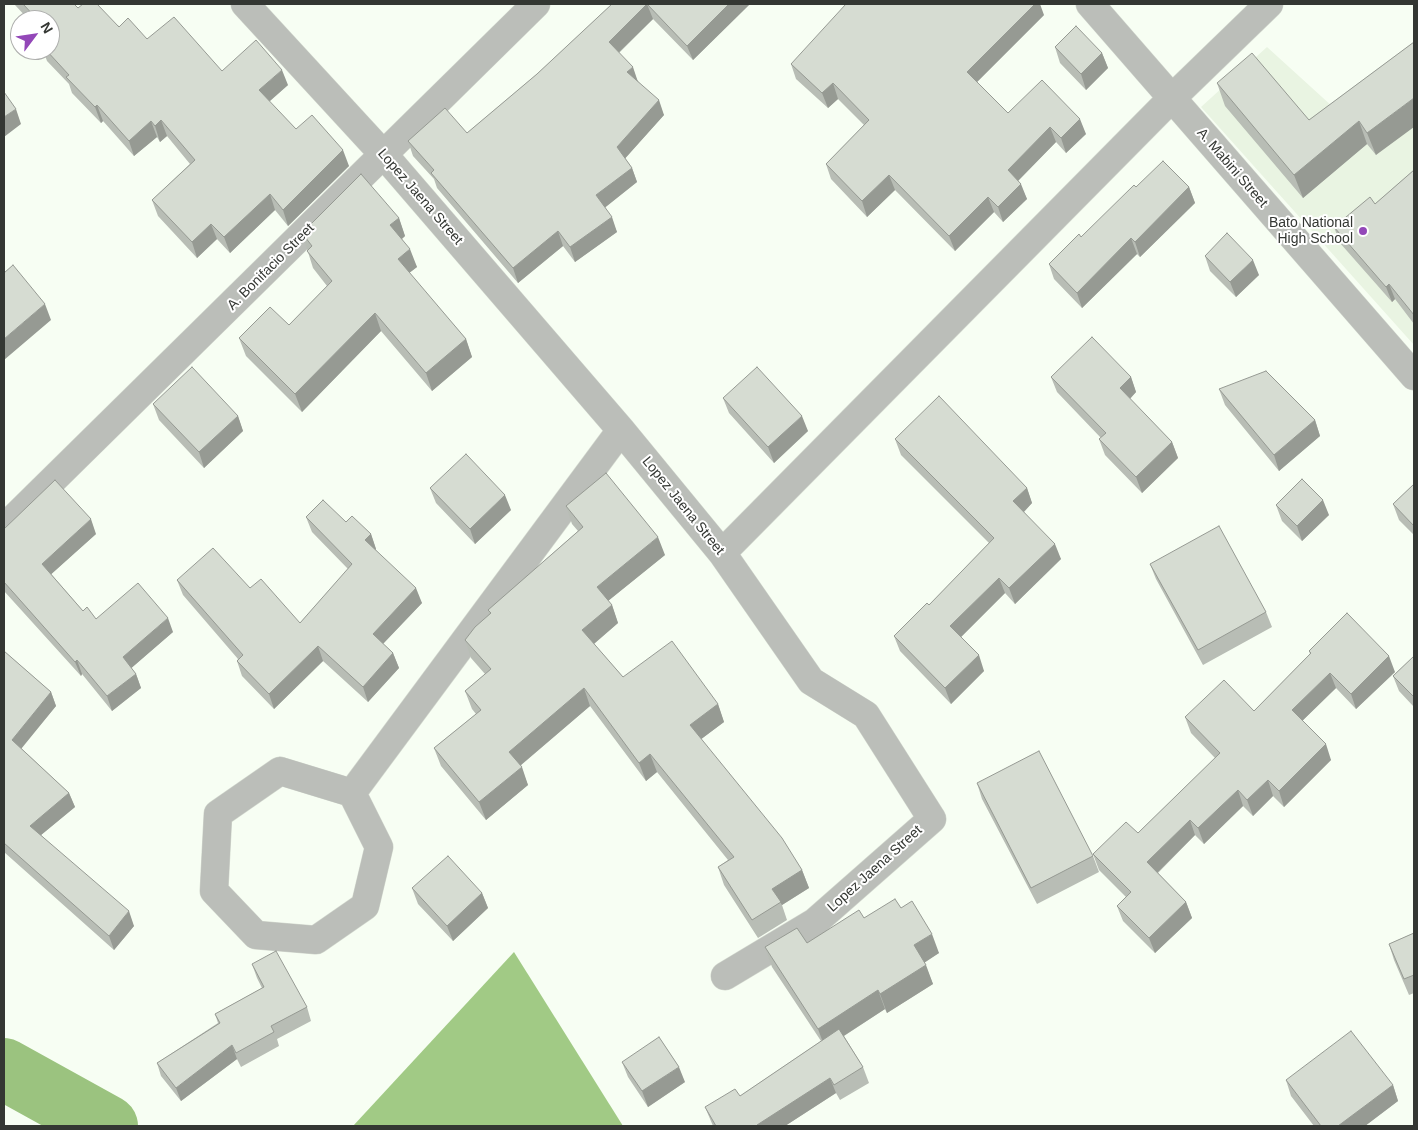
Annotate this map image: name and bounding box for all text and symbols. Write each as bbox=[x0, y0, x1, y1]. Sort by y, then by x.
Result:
north arrow bbox=[10, 10, 60, 60]
text: N bbox=[38, 19, 56, 36]
street label: A. Mabini Street bbox=[1193, 125, 1271, 211]
street label: Lopez Jaena Street bbox=[374, 146, 466, 248]
place label: Bato National High School bbox=[1269, 215, 1353, 248]
street label: A. Bonifacio Street bbox=[224, 220, 318, 314]
marker: Bato National High School bbox=[1357, 225, 1369, 237]
street label: Lopez Jaena Street bbox=[638, 454, 728, 558]
street label: Lopez Jaena Street bbox=[824, 822, 926, 916]

